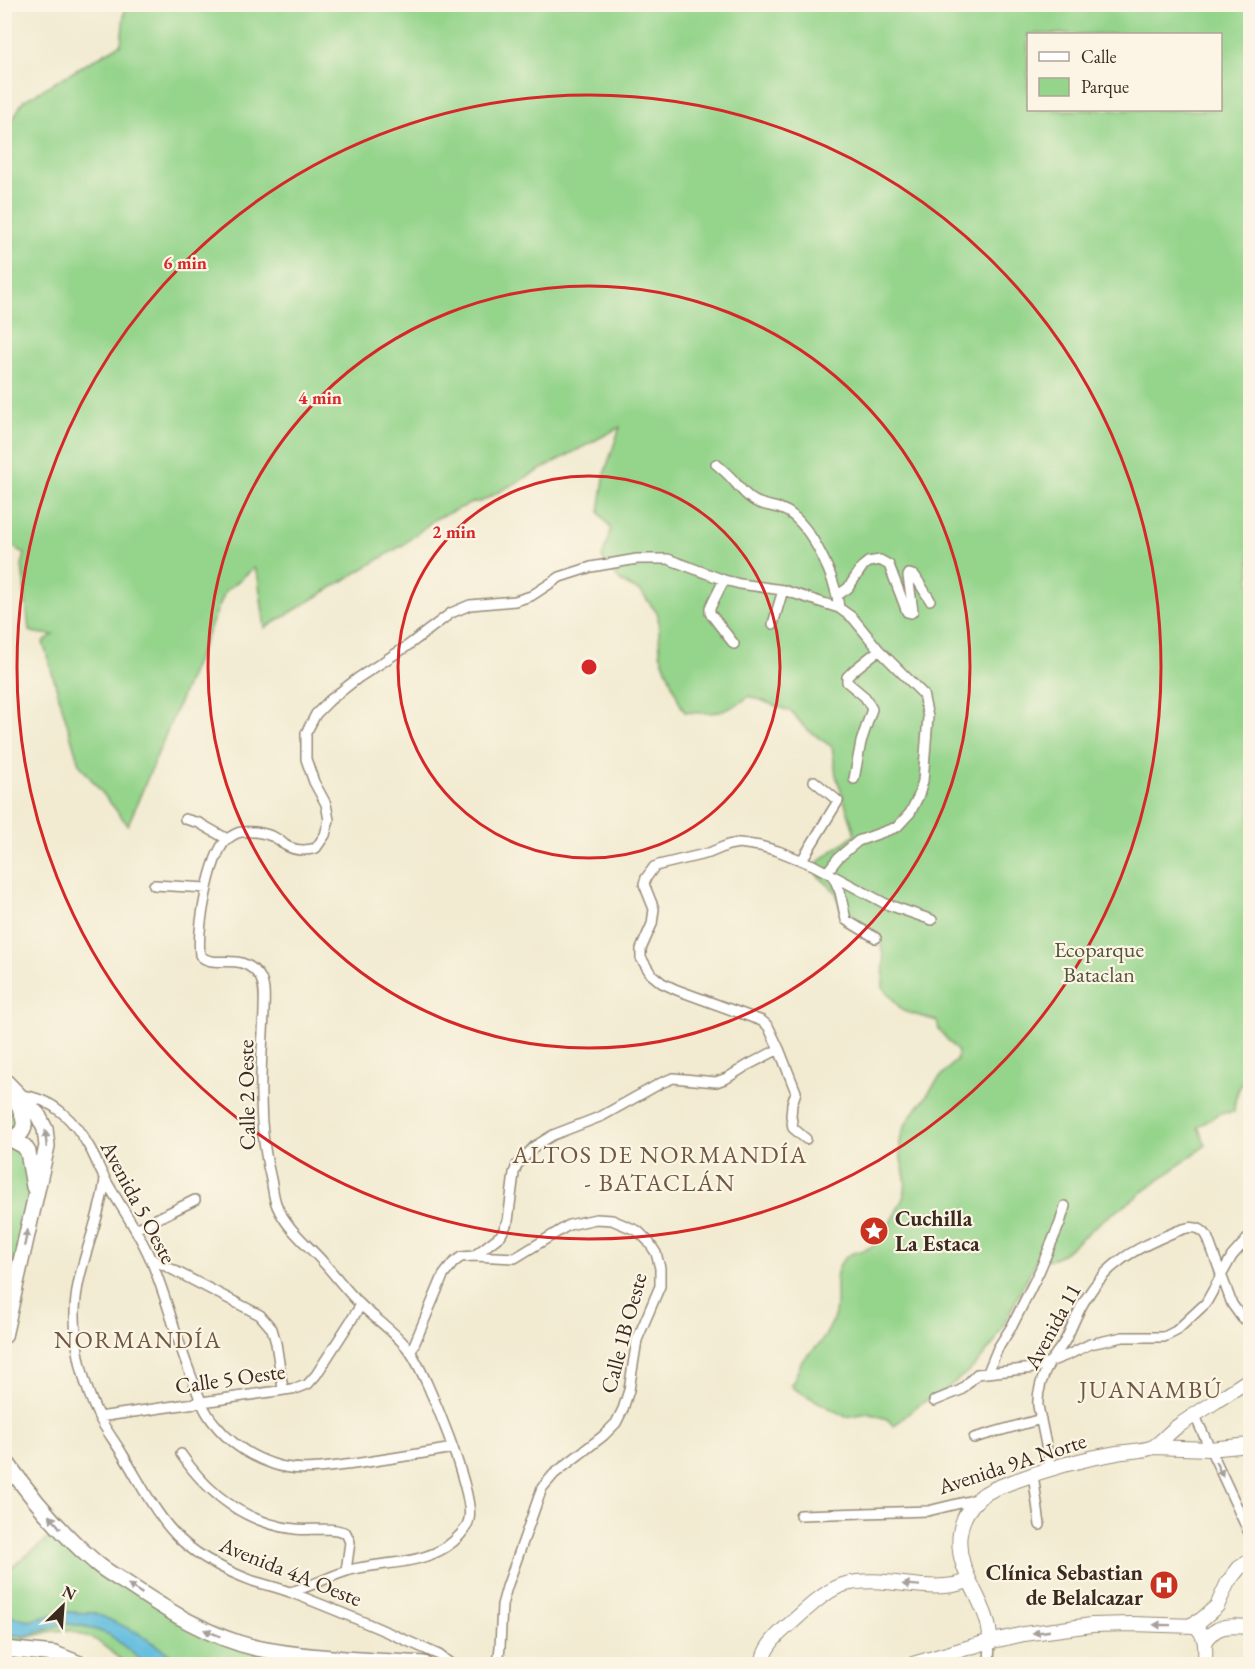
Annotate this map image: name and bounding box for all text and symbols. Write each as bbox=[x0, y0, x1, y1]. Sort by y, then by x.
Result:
legend bbox=[1027, 33, 1222, 111]
text: Calle bbox=[1081, 45, 1117, 68]
text: Parque bbox=[1081, 75, 1129, 98]
text: 6 min bbox=[163, 251, 207, 274]
text: 4 min bbox=[298, 386, 342, 409]
text: 2 min bbox=[432, 520, 476, 543]
centre of rings bbox=[579, 657, 599, 677]
park label: Ecoparque Bataclan bbox=[1054, 935, 1144, 989]
street label: Calle 2 Oeste bbox=[231, 1039, 262, 1151]
one-way arrow bbox=[41, 1129, 51, 1148]
street label: Avenida 5 Oeste bbox=[93, 1135, 183, 1269]
district label: ALTOS DE NORMANDÍA - BATACLÁN bbox=[511, 1139, 808, 1198]
place label: Cuchilla La Estaca bbox=[895, 1204, 980, 1258]
place icon: Cuchilla La Estaca bbox=[858, 1215, 890, 1247]
one-way arrow bbox=[22, 1228, 31, 1247]
street label: Calle 1B Oeste bbox=[593, 1269, 654, 1397]
street label: Avenida 11 bbox=[1017, 1278, 1088, 1375]
district label: NORMANDÍA bbox=[54, 1324, 222, 1355]
street label: Calle 5 Oeste bbox=[173, 1356, 287, 1401]
district label: JUANAMBÚ bbox=[1077, 1374, 1223, 1405]
street label: Avenida 9A Norte bbox=[933, 1426, 1090, 1501]
one-way arrow bbox=[1214, 1461, 1224, 1478]
one-way arrow bbox=[49, 1515, 62, 1530]
street label: Avenida 4A Oeste bbox=[215, 1529, 367, 1613]
place label: Clínica Sebastian de Belalcazar bbox=[986, 1558, 1144, 1612]
hospital icon: Clínica Sebastian de Belalcazar bbox=[1148, 1569, 1180, 1601]
north arrow bbox=[33, 1576, 93, 1636]
one-way arrow bbox=[901, 1580, 920, 1590]
text: N bbox=[59, 1581, 79, 1605]
one-way arrow bbox=[127, 1583, 143, 1595]
one-way arrow bbox=[1152, 1620, 1171, 1629]
one-way arrow bbox=[1031, 1627, 1050, 1637]
one-way arrow bbox=[203, 1628, 221, 1637]

